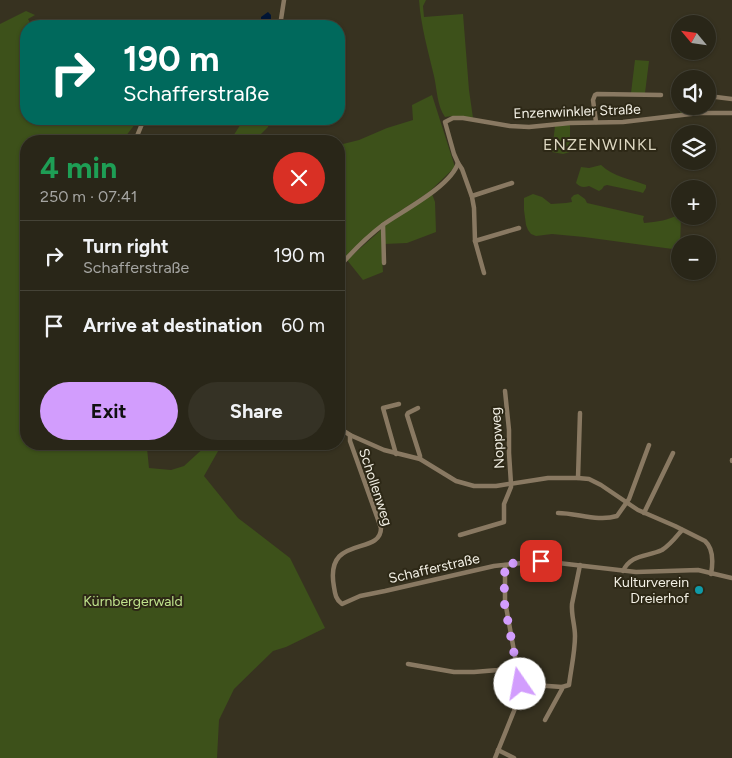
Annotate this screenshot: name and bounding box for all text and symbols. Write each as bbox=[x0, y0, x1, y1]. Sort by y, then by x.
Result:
north arrow bbox=[671, 15, 716, 60]
map controls bbox=[671, 15, 716, 280]
text: 190 m bbox=[123, 38, 220, 80]
icon: right bbox=[40, 40, 105, 105]
button: sound bbox=[671, 70, 716, 115]
text: Schafferstraße bbox=[123, 80, 269, 107]
street label: Enzenwinkler Straße bbox=[513, 101, 641, 122]
button: layers bbox=[671, 125, 716, 170]
district label: ENZENWINKL bbox=[543, 135, 657, 154]
text: 4 min bbox=[40, 149, 117, 186]
button: close bbox=[273, 152, 325, 204]
button: + bbox=[671, 180, 716, 225]
text: 250 m · 07:41 bbox=[40, 187, 137, 206]
text: Turn right bbox=[83, 235, 169, 258]
button: − bbox=[671, 235, 716, 280]
icon: right bbox=[40, 242, 68, 270]
text: 190 m bbox=[273, 244, 325, 267]
text: Schafferstraße bbox=[83, 258, 189, 277]
icon: arrive bbox=[40, 312, 68, 340]
text: Arrive at destination bbox=[83, 314, 262, 337]
text: 60 m bbox=[281, 314, 325, 337]
button: Exit bbox=[40, 382, 178, 440]
button: Share bbox=[188, 382, 325, 440]
street label: Noppweg bbox=[487, 406, 508, 469]
street label: Schollenweg bbox=[355, 446, 396, 528]
pin bbox=[520, 540, 562, 582]
icon: arrive bbox=[527, 547, 555, 575]
street label: Schafferstraße bbox=[387, 550, 482, 587]
place label: Kulturverein Dreierhof bbox=[614, 574, 690, 607]
marker: Kulturverein Dreierhof bbox=[693, 584, 705, 596]
park label: Kürnbergerwald bbox=[83, 593, 183, 610]
position arrow bbox=[493, 657, 545, 709]

